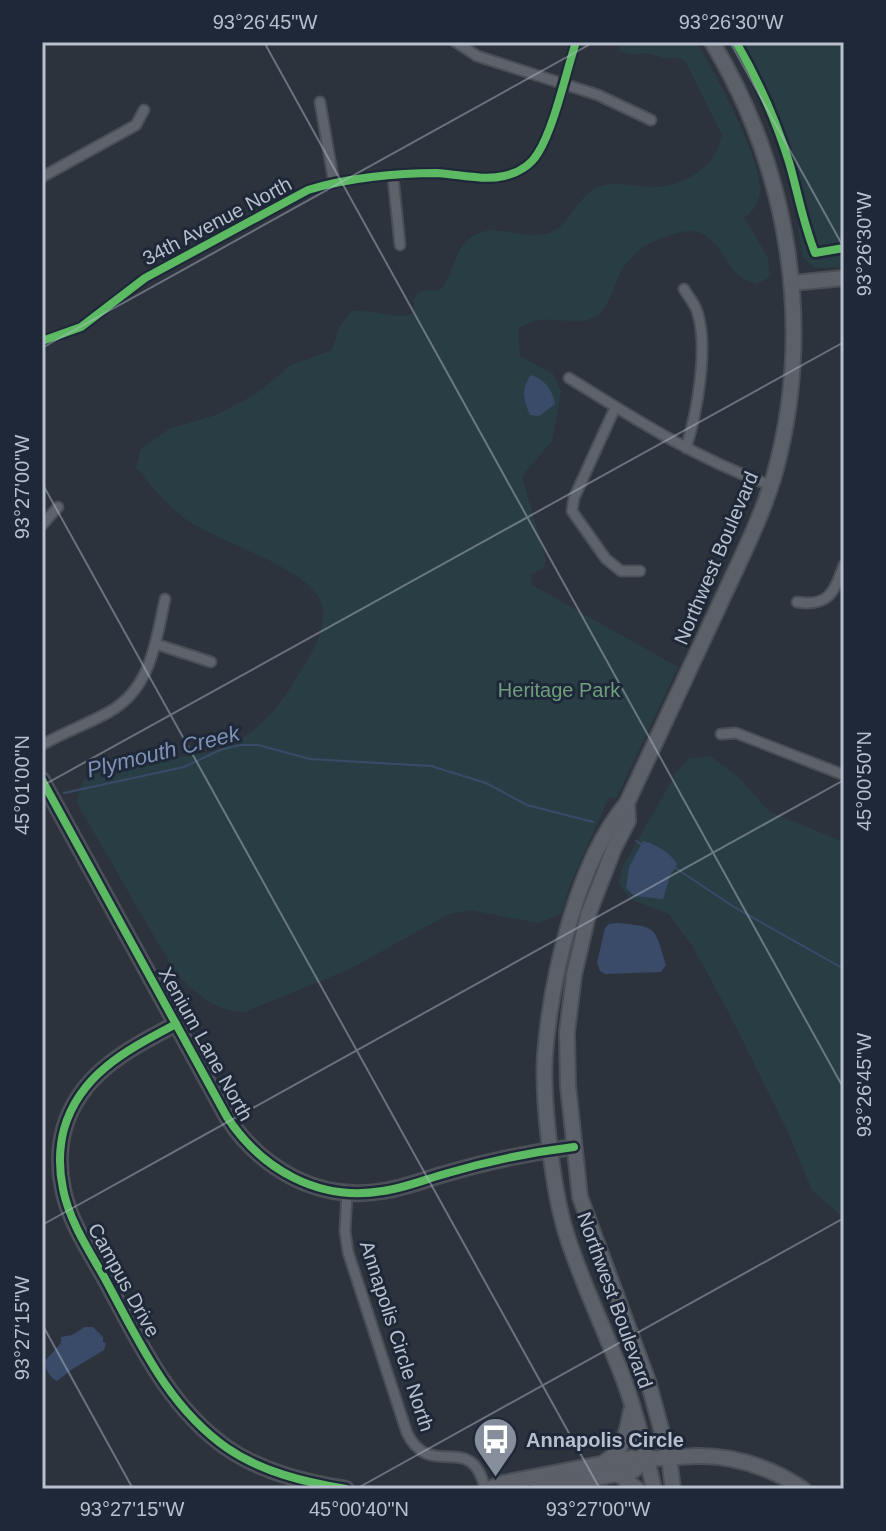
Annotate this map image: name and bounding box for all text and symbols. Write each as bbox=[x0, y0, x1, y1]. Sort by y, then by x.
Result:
text: 93°26'45"W bbox=[213, 11, 317, 33]
text: 93°26'30"W bbox=[679, 11, 783, 33]
street label: 34th Avenue North bbox=[139, 172, 295, 270]
text: 93°26'30"W bbox=[853, 192, 875, 296]
text: 93°27'00"W bbox=[11, 435, 33, 539]
street label: Northwest Boulevard bbox=[670, 468, 762, 648]
park label: Heritage Park bbox=[498, 679, 621, 701]
water label: Plymouth Creek bbox=[84, 720, 243, 783]
text: 45°00'50"N bbox=[853, 731, 875, 831]
text: 45°01'00"N bbox=[11, 735, 33, 835]
street label: Xenium Lane North bbox=[155, 963, 257, 1125]
text: 93°26'45"W bbox=[853, 1033, 875, 1137]
street label: Northwest Boulevard bbox=[573, 1209, 657, 1391]
street label: Campus Drive bbox=[84, 1219, 164, 1341]
street label: Annapolis Circle North bbox=[356, 1238, 438, 1434]
text: 93°27'15"W bbox=[11, 1276, 33, 1380]
bus stop icon: Annapolis Circle bbox=[471, 1416, 519, 1479]
place label: Annapolis Circle bbox=[526, 1429, 684, 1451]
text: 93°27'15"W bbox=[80, 1498, 184, 1520]
text: 45°00'40"N bbox=[309, 1498, 409, 1520]
text: 93°27'00"W bbox=[546, 1498, 650, 1520]

